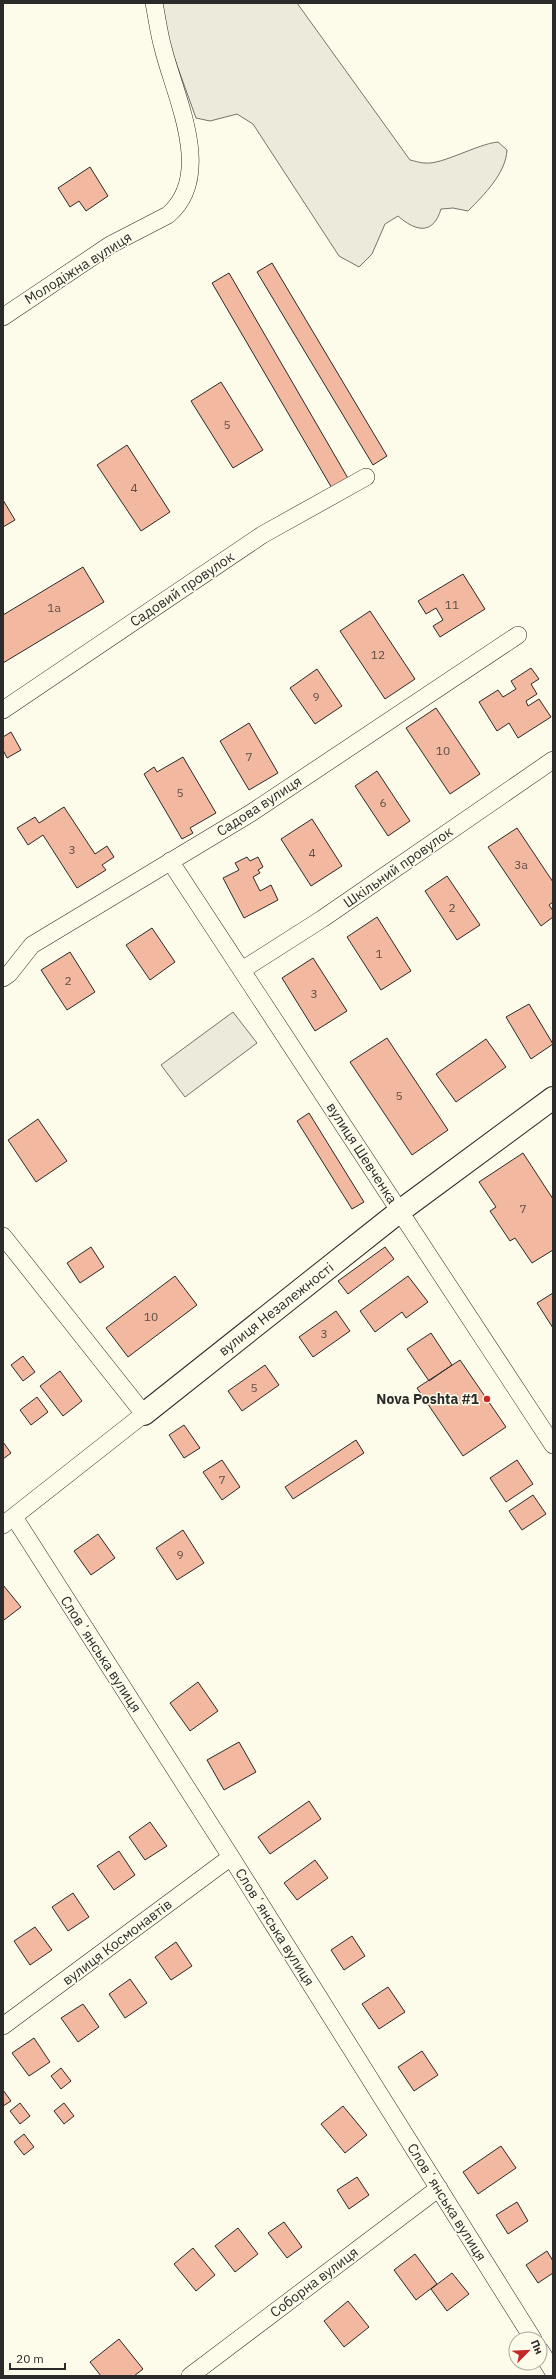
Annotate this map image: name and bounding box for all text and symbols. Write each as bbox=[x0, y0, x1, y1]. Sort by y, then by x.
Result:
street label: Молодіжна вулиця bbox=[21, 228, 135, 308]
house number: 5 bbox=[223, 417, 231, 432]
house number: 4 bbox=[130, 480, 138, 495]
street label: Садовий провулок bbox=[126, 547, 238, 631]
house number: 11 bbox=[445, 597, 459, 612]
house number: 1а bbox=[47, 600, 61, 615]
house number: 12 bbox=[371, 647, 385, 662]
house number: 9 bbox=[312, 689, 320, 704]
house number: 10 bbox=[436, 743, 450, 758]
house number: 7 bbox=[245, 749, 253, 764]
street label: Садова вулиця bbox=[213, 772, 305, 840]
house number: 5 bbox=[176, 785, 184, 800]
house number: 6 bbox=[379, 795, 387, 810]
street label: Шкільний провулок bbox=[340, 822, 457, 912]
house number: 3 bbox=[68, 842, 76, 857]
house number: 4 bbox=[308, 845, 316, 860]
house number: 3а bbox=[514, 857, 528, 872]
house number: 2 bbox=[448, 900, 456, 915]
house number: 1 bbox=[375, 946, 383, 961]
house number: 2 bbox=[64, 973, 72, 988]
house number: 3 bbox=[310, 986, 318, 1001]
house number: 5 bbox=[395, 1088, 403, 1103]
street label: вулиця Шевченка bbox=[323, 1099, 402, 1207]
house number: 7 bbox=[519, 1201, 527, 1216]
street label: вулиця Незалежності bbox=[215, 1258, 337, 1360]
house number: 10 bbox=[144, 1309, 158, 1324]
house number: 3 bbox=[320, 1326, 328, 1341]
house number: 5 bbox=[250, 1380, 258, 1395]
place label: Nova Poshta #1 bbox=[376, 1390, 480, 1408]
marker: Nova Poshta #1 bbox=[482, 1394, 492, 1404]
house number: 7 bbox=[218, 1472, 226, 1487]
house number: 9 bbox=[176, 1547, 184, 1562]
street label: Словʼянська вулиця bbox=[57, 1592, 145, 1716]
street label: Словʼянська вулиця bbox=[231, 1865, 319, 1989]
street label: вулиця Космонавтів bbox=[59, 1895, 175, 1989]
street label: Словʼянська вулиця bbox=[403, 2140, 491, 2264]
street label: Соборна вулиця bbox=[266, 2243, 362, 2321]
north arrow bbox=[508, 2331, 548, 2371]
text: Пн bbox=[528, 2337, 546, 2356]
scale bar bbox=[10, 2345, 65, 2371]
text: 20 m bbox=[16, 2351, 44, 2366]

